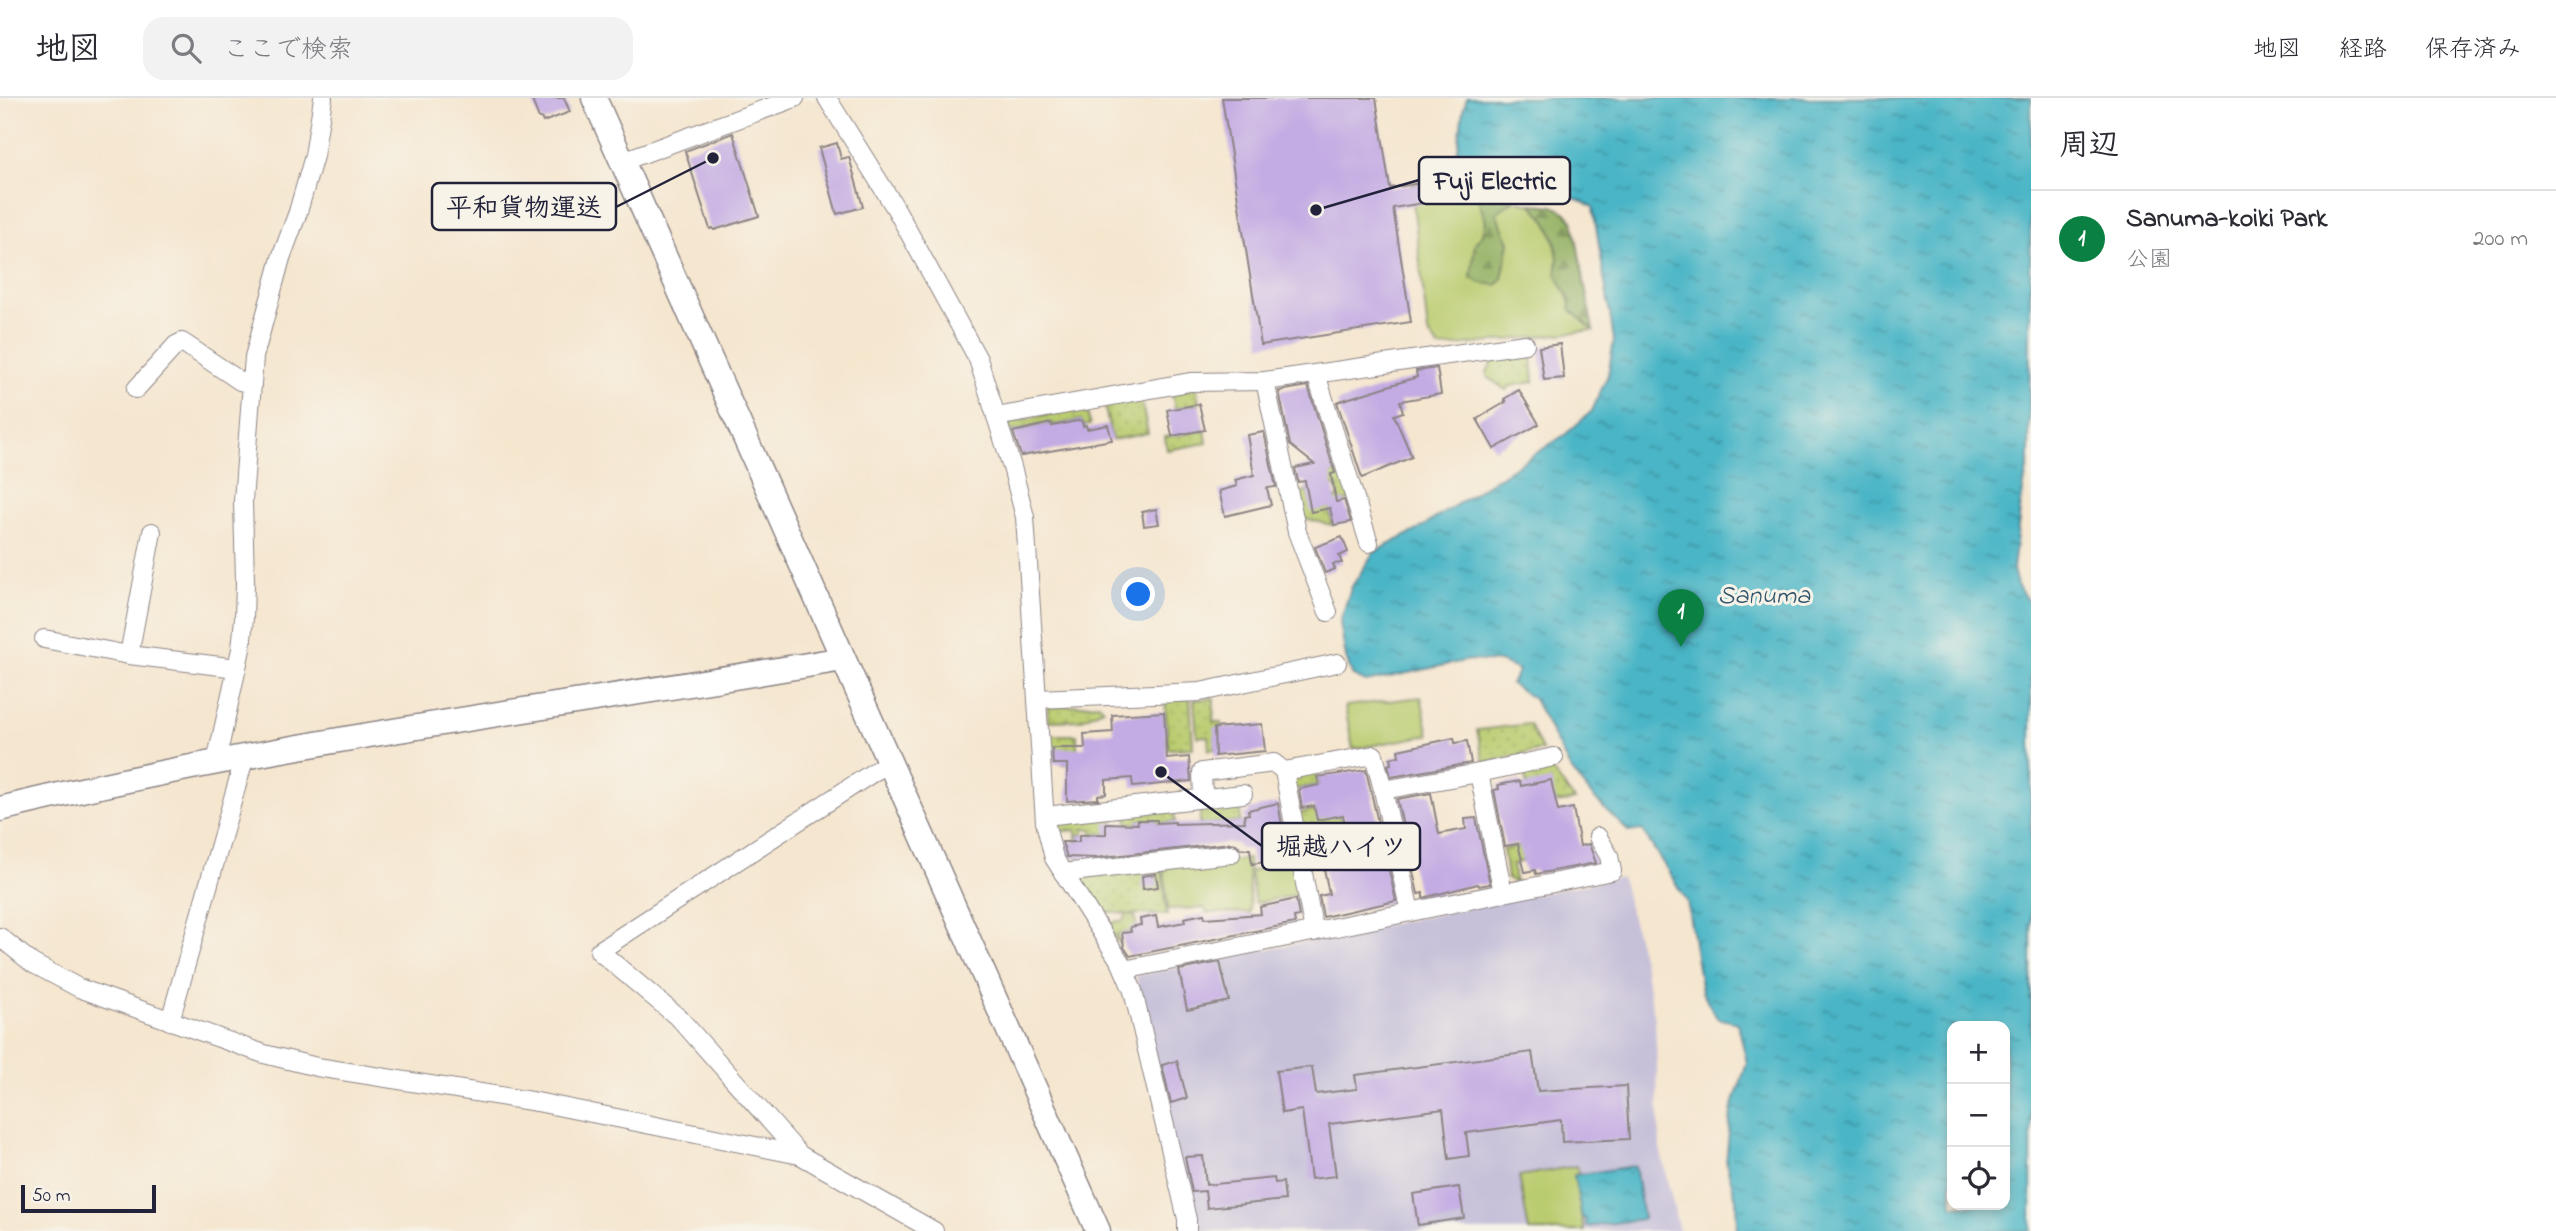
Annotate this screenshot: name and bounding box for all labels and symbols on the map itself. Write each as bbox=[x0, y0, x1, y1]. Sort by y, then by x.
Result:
callout: Fuji Electric bbox=[1419, 157, 1570, 204]
text: Fuji Electric bbox=[1432, 164, 1558, 202]
callout: 平和貨物運送 bbox=[432, 183, 616, 230]
text: 平和貨物運送 bbox=[446, 191, 602, 229]
your location bbox=[1121, 577, 1155, 611]
water label: Sanuma bbox=[1718, 578, 1811, 616]
pin: 1 bbox=[1658, 589, 1704, 647]
callout: 堀越ハイツ bbox=[1262, 823, 1420, 870]
text: 堀越ハイツ bbox=[1276, 830, 1406, 868]
scale bar bbox=[21, 1182, 156, 1214]

